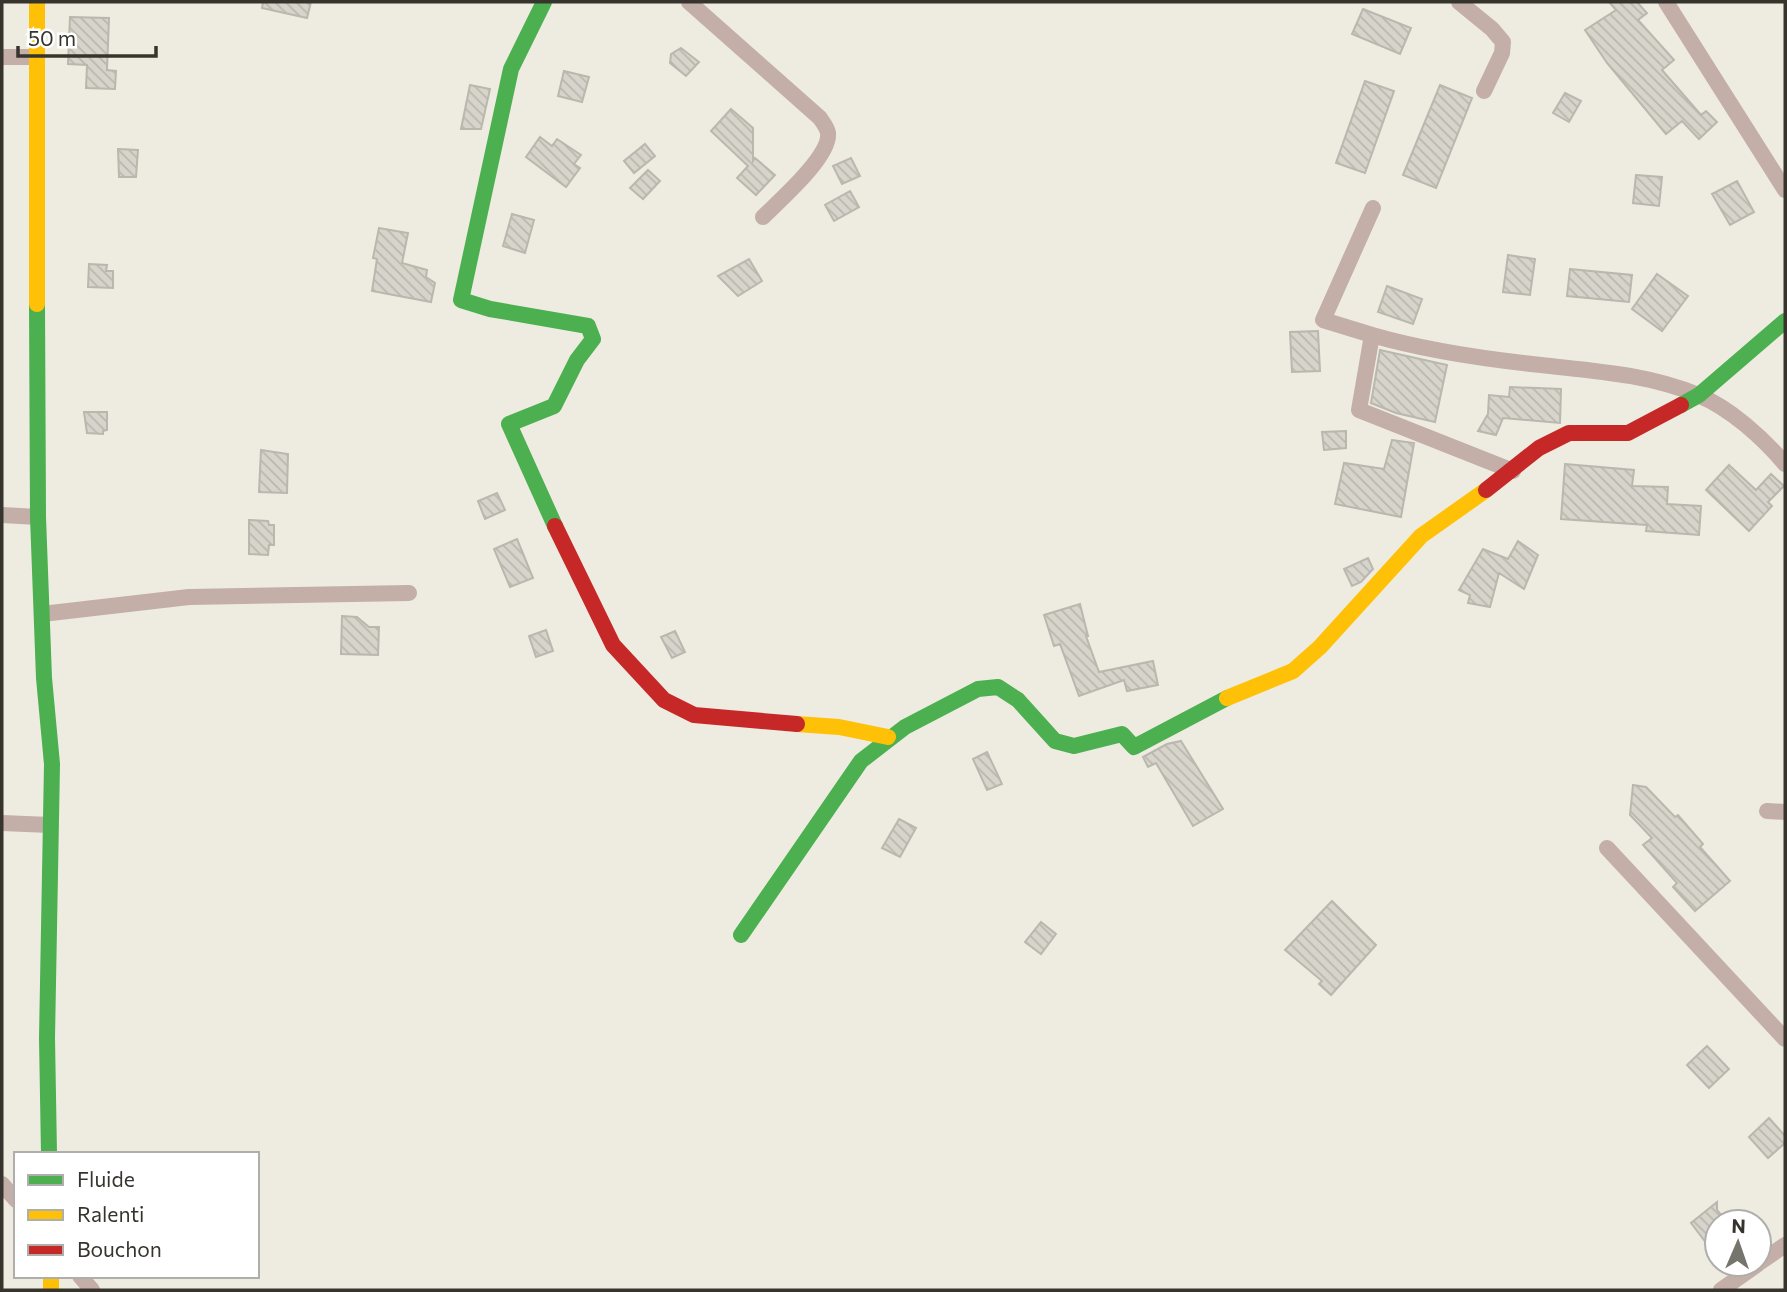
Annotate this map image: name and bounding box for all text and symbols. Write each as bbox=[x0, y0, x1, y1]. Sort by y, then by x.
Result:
scale bar bbox=[18, 14, 156, 58]
text: 50 m bbox=[28, 25, 76, 50]
legend bbox=[14, 1152, 259, 1278]
text: Fluide bbox=[77, 1166, 135, 1191]
text: Ralenti bbox=[77, 1201, 144, 1226]
north arrow bbox=[1703, 1208, 1773, 1278]
text: N bbox=[1731, 1214, 1746, 1237]
text: Bouchon bbox=[77, 1236, 162, 1261]

